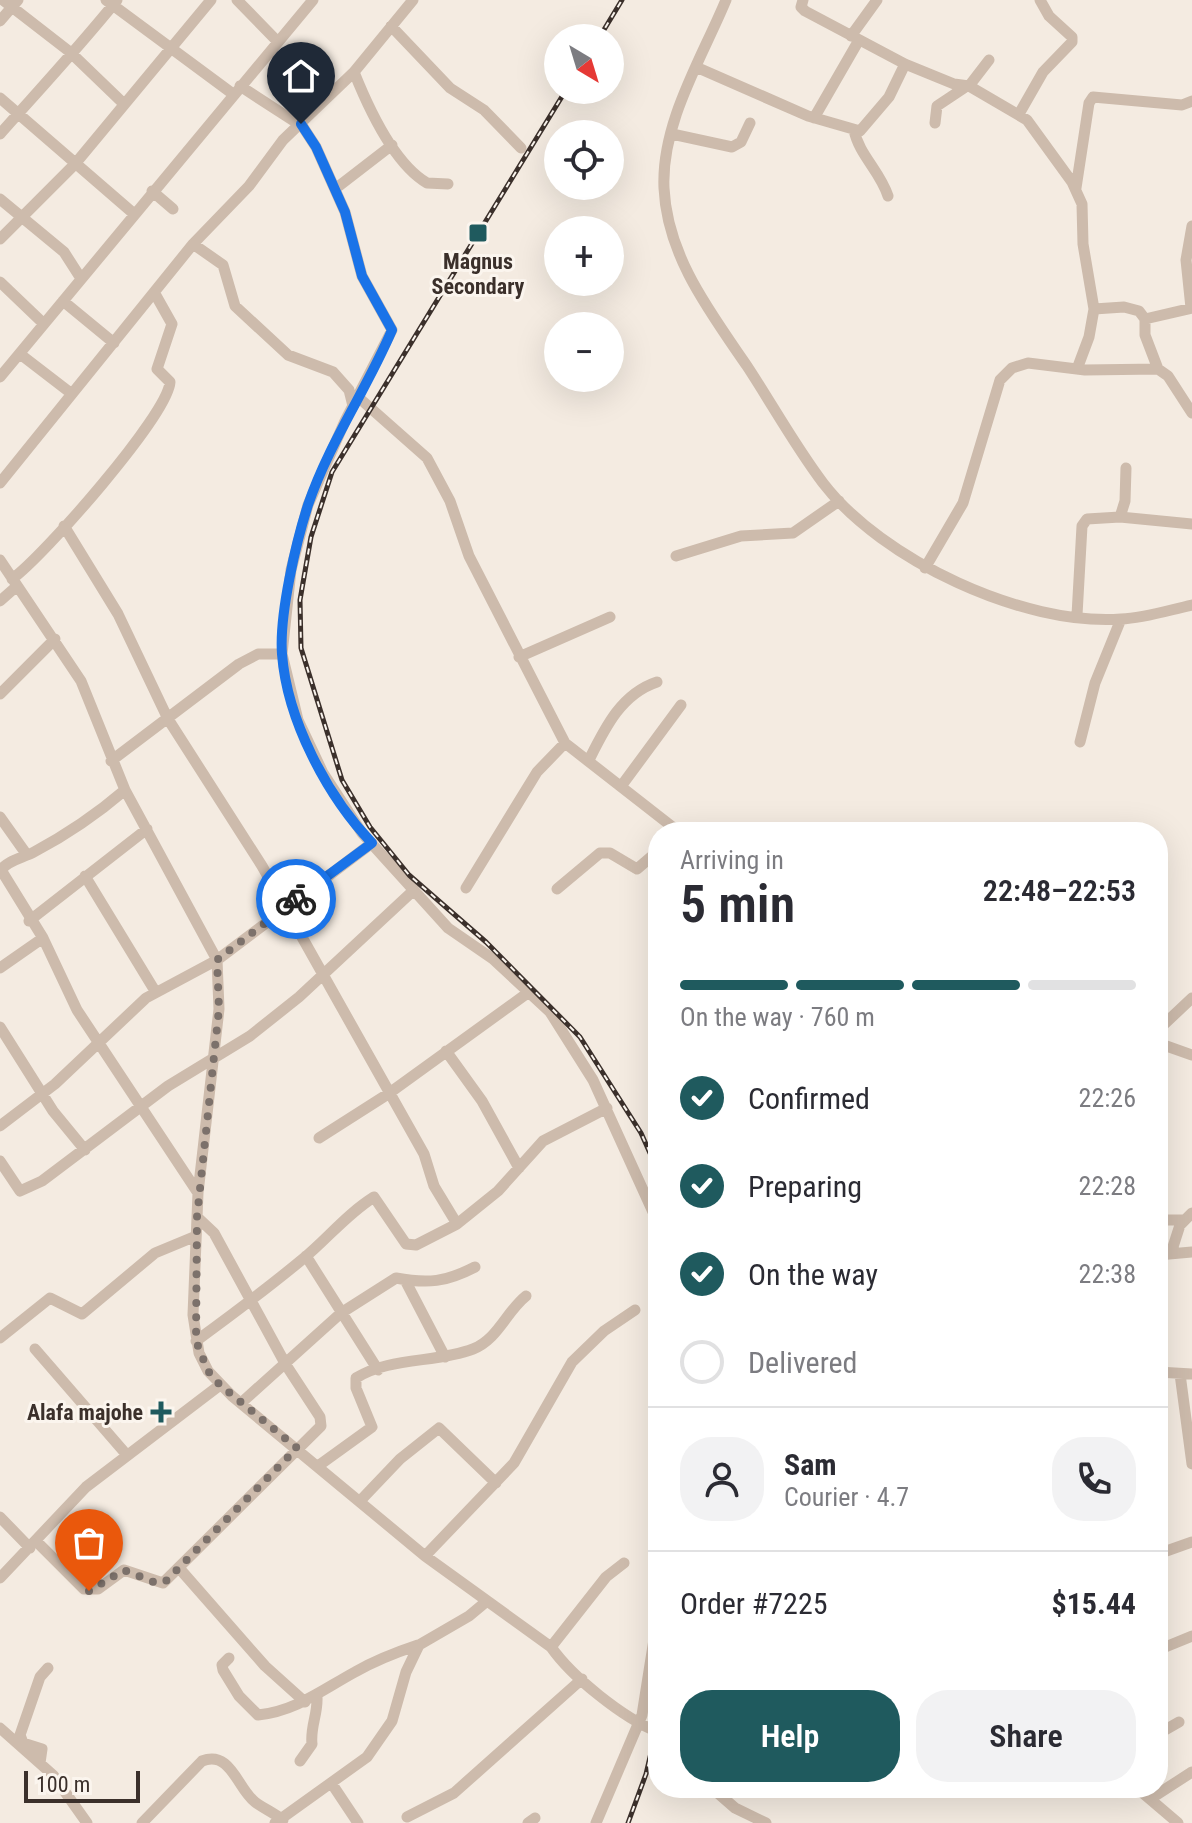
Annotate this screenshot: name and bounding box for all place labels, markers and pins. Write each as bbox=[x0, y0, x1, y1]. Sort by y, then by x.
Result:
pin bbox=[267, 42, 335, 124]
marker: Magnus Secondary bbox=[467, 222, 489, 244]
place label: Magnus Secondary bbox=[432, 249, 525, 299]
place label: Alafa majohe bbox=[27, 1400, 143, 1425]
marker: Alafa majohe bbox=[150, 1401, 172, 1423]
pin bbox=[55, 1509, 123, 1591]

